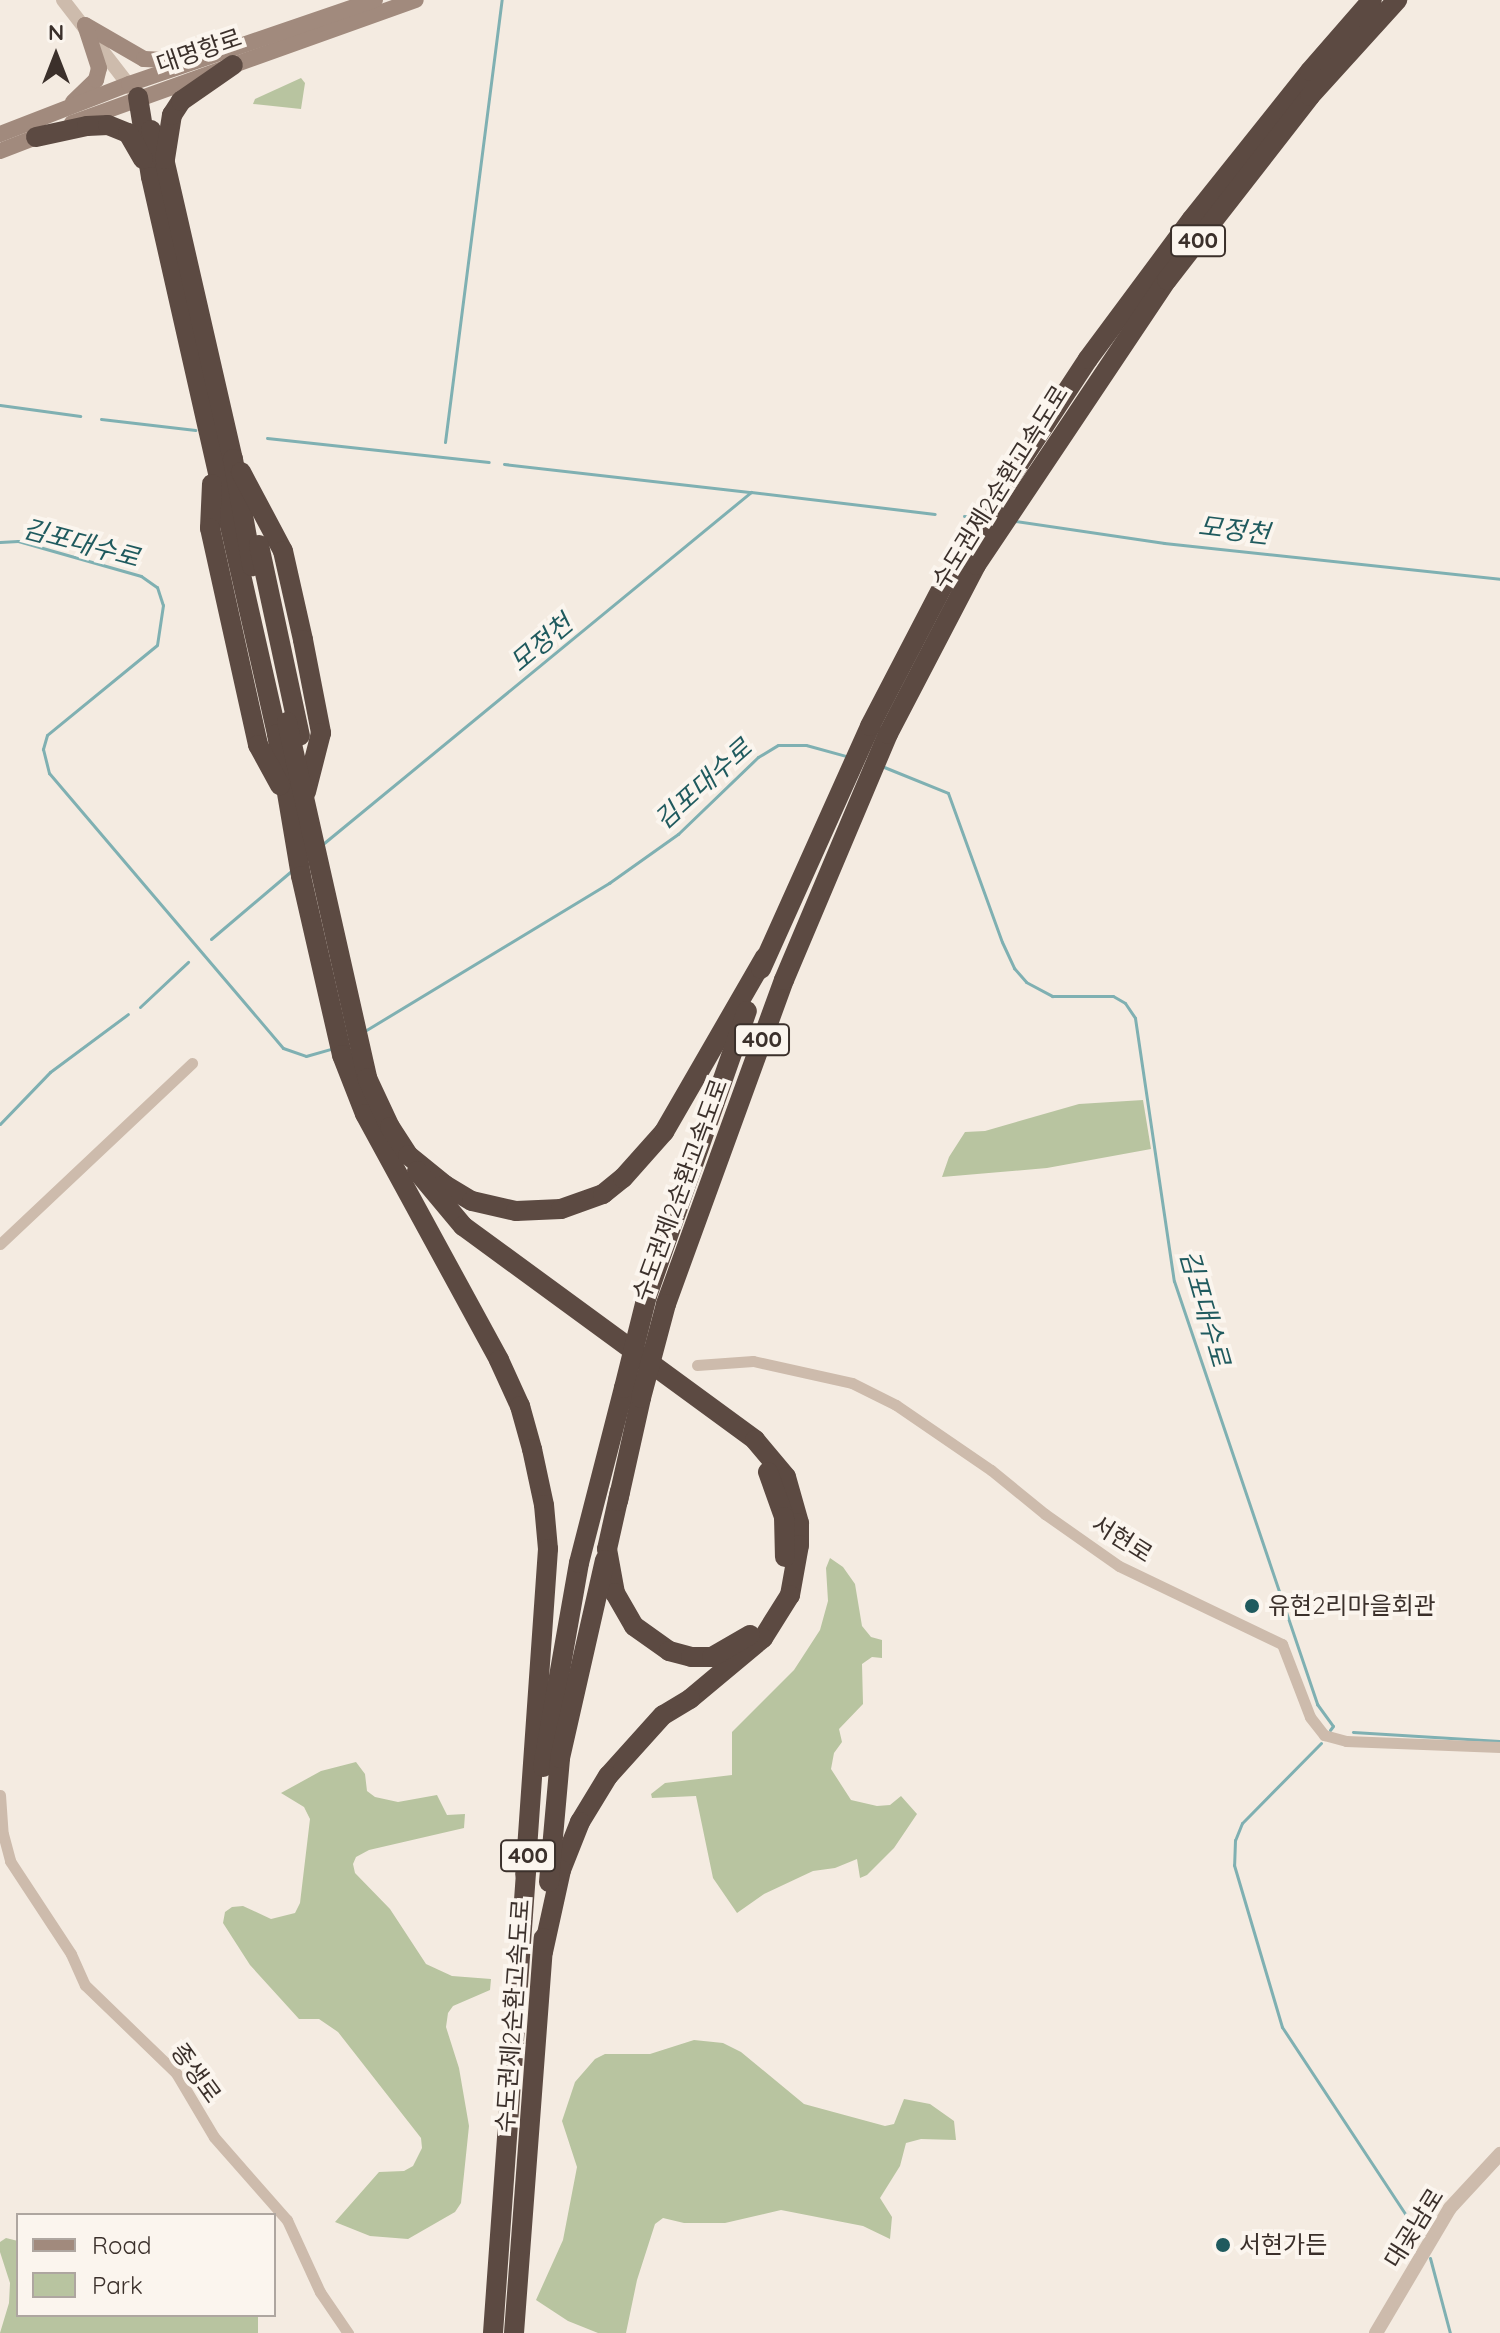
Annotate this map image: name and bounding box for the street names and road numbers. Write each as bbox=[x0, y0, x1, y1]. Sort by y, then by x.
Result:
street label: 대명항로 bbox=[153, 23, 245, 79]
road number: 400 bbox=[1170, 223, 1226, 259]
street label: 수도권제2순환고속도로 bbox=[926, 380, 1074, 594]
road number: 400 bbox=[734, 1022, 790, 1058]
street label: 수도권제2순환고속도로 bbox=[626, 1075, 734, 1305]
street label: 서현로 bbox=[1086, 1509, 1158, 1569]
road number: 400 bbox=[500, 1838, 556, 1874]
street label: 수도권제2순환고속도로 bbox=[490, 1898, 536, 2134]
street label: 종생로 bbox=[165, 2038, 227, 2108]
street label: 대곶남로 bbox=[1378, 2183, 1450, 2273]

